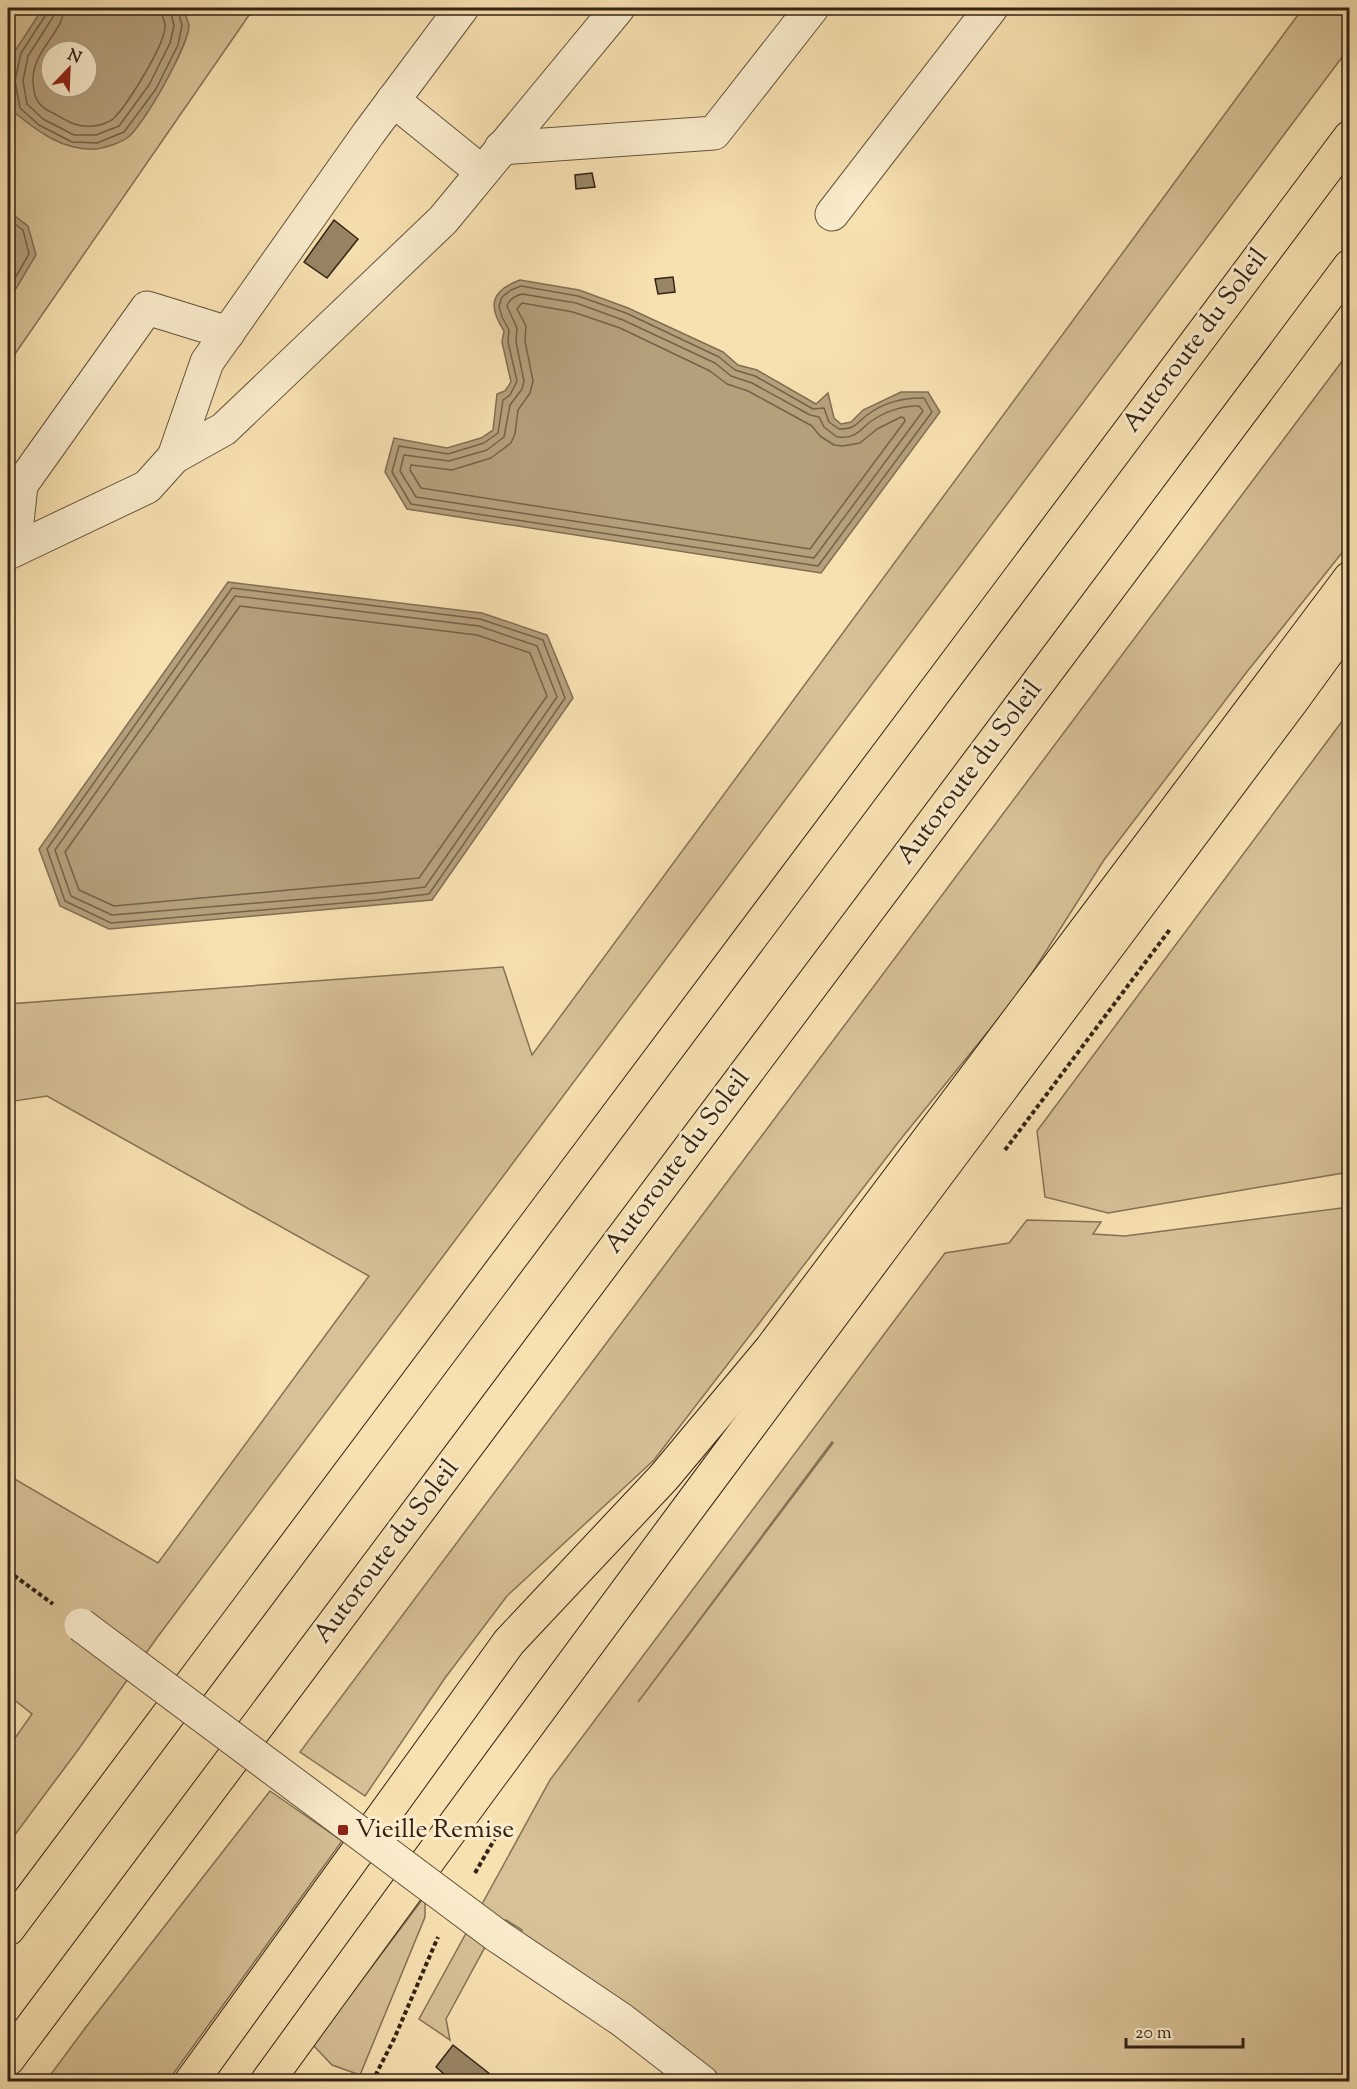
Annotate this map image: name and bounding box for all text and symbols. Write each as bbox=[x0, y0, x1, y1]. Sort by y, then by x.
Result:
north arrow bbox=[39, 39, 99, 99]
text: N bbox=[64, 44, 84, 71]
street label: Autoroute du Soleil bbox=[1114, 241, 1278, 441]
street label: Autoroute du Soleil bbox=[888, 673, 1052, 873]
street label: Autoroute du Soleil bbox=[596, 1062, 760, 1262]
street label: Autoroute du Soleil bbox=[305, 1452, 469, 1652]
place label: Vieille Remise bbox=[355, 1812, 514, 1849]
marker: Vieille Remise bbox=[336, 1823, 350, 1837]
scale bar bbox=[1126, 2011, 1243, 2049]
text: 20 m bbox=[1135, 2021, 1172, 2047]

